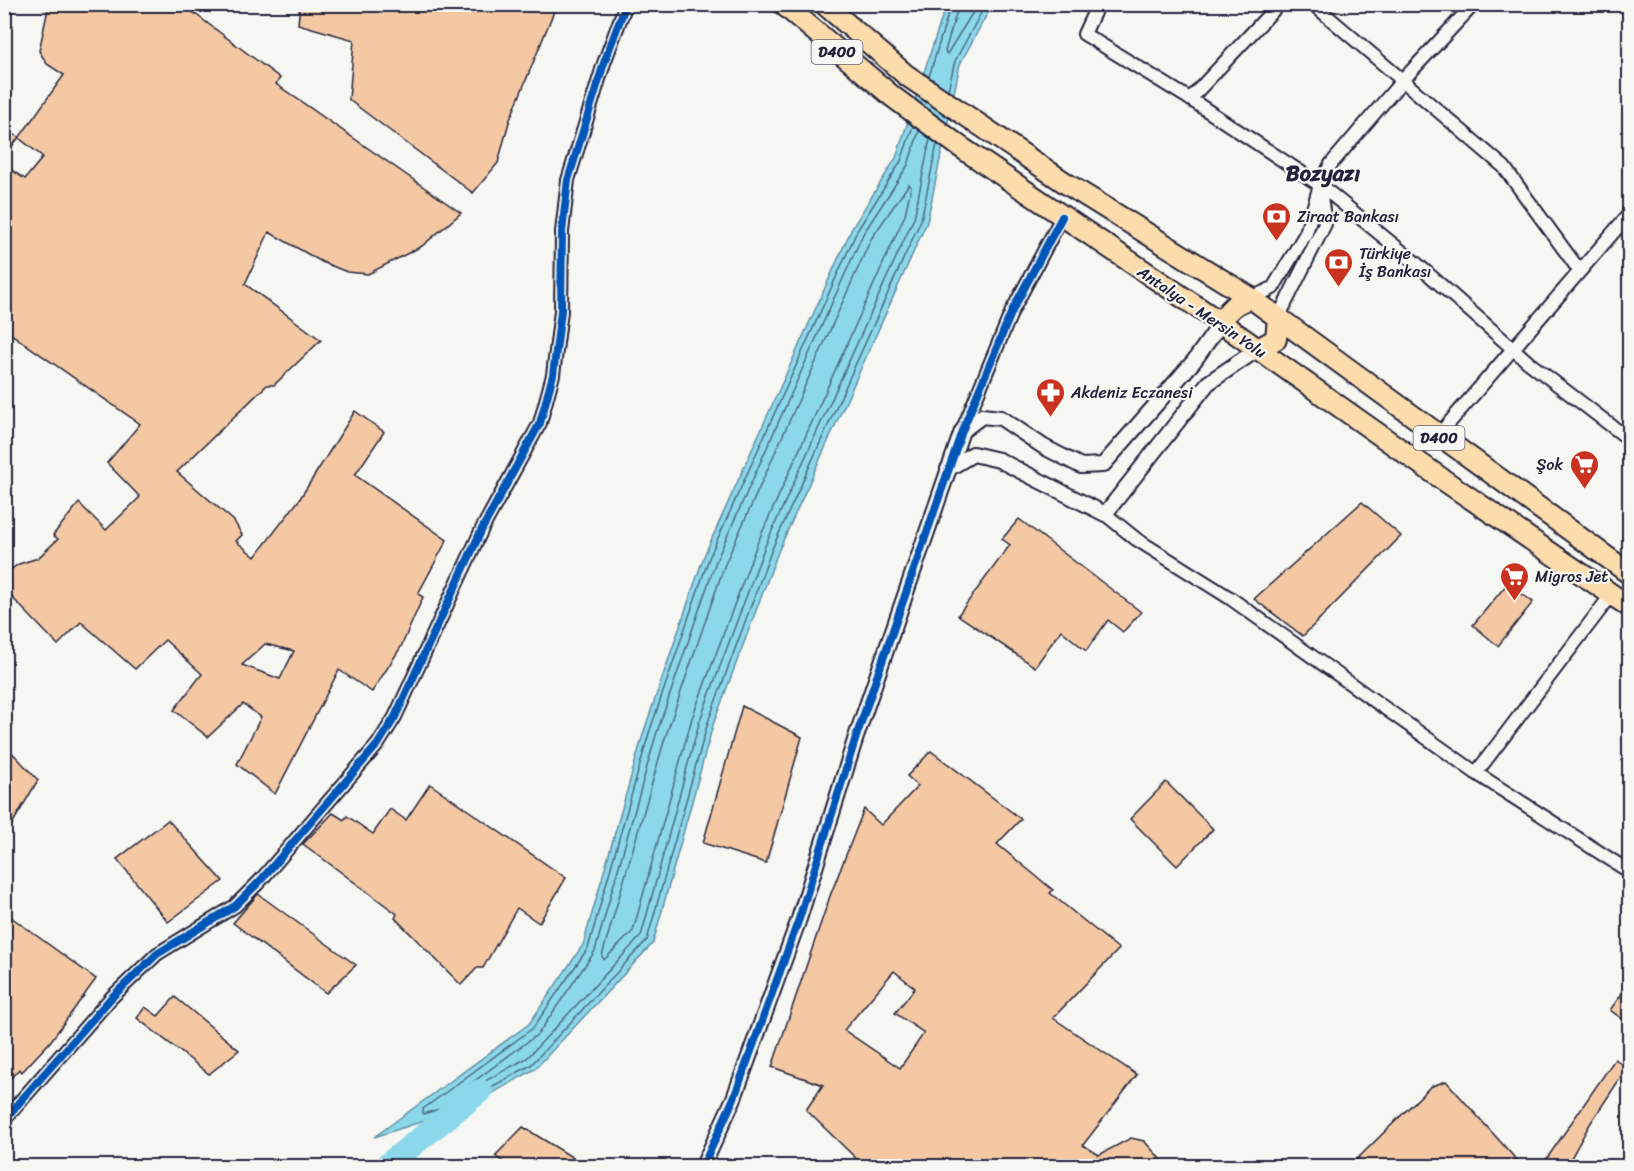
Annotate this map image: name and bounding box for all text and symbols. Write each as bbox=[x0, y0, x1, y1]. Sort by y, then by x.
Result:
road number: D400 bbox=[812, 40, 862, 64]
district label: Bozyazı bbox=[1286, 154, 1360, 193]
bank icon: Ziraat Bankası bbox=[1260, 200, 1292, 242]
place label: Ziraat Bankası bbox=[1297, 202, 1399, 231]
place label: Türkiye İş Bankası bbox=[1358, 239, 1431, 286]
bank icon: Türkiye İş Bankası bbox=[1322, 246, 1354, 288]
street label: Antalya - Mersin Yolu bbox=[1130, 257, 1273, 366]
pharmacy icon: Akdeniz Eczanesi bbox=[1034, 376, 1066, 418]
place label: Akdeniz Eczanesi bbox=[1070, 378, 1193, 407]
road number: D400 bbox=[1414, 426, 1464, 450]
supermarket icon: Şok bbox=[1568, 448, 1600, 490]
place label: Şok bbox=[1536, 450, 1563, 479]
supermarket icon: Migros Jet bbox=[1498, 560, 1530, 602]
place label: Migros Jet bbox=[1535, 562, 1608, 591]

